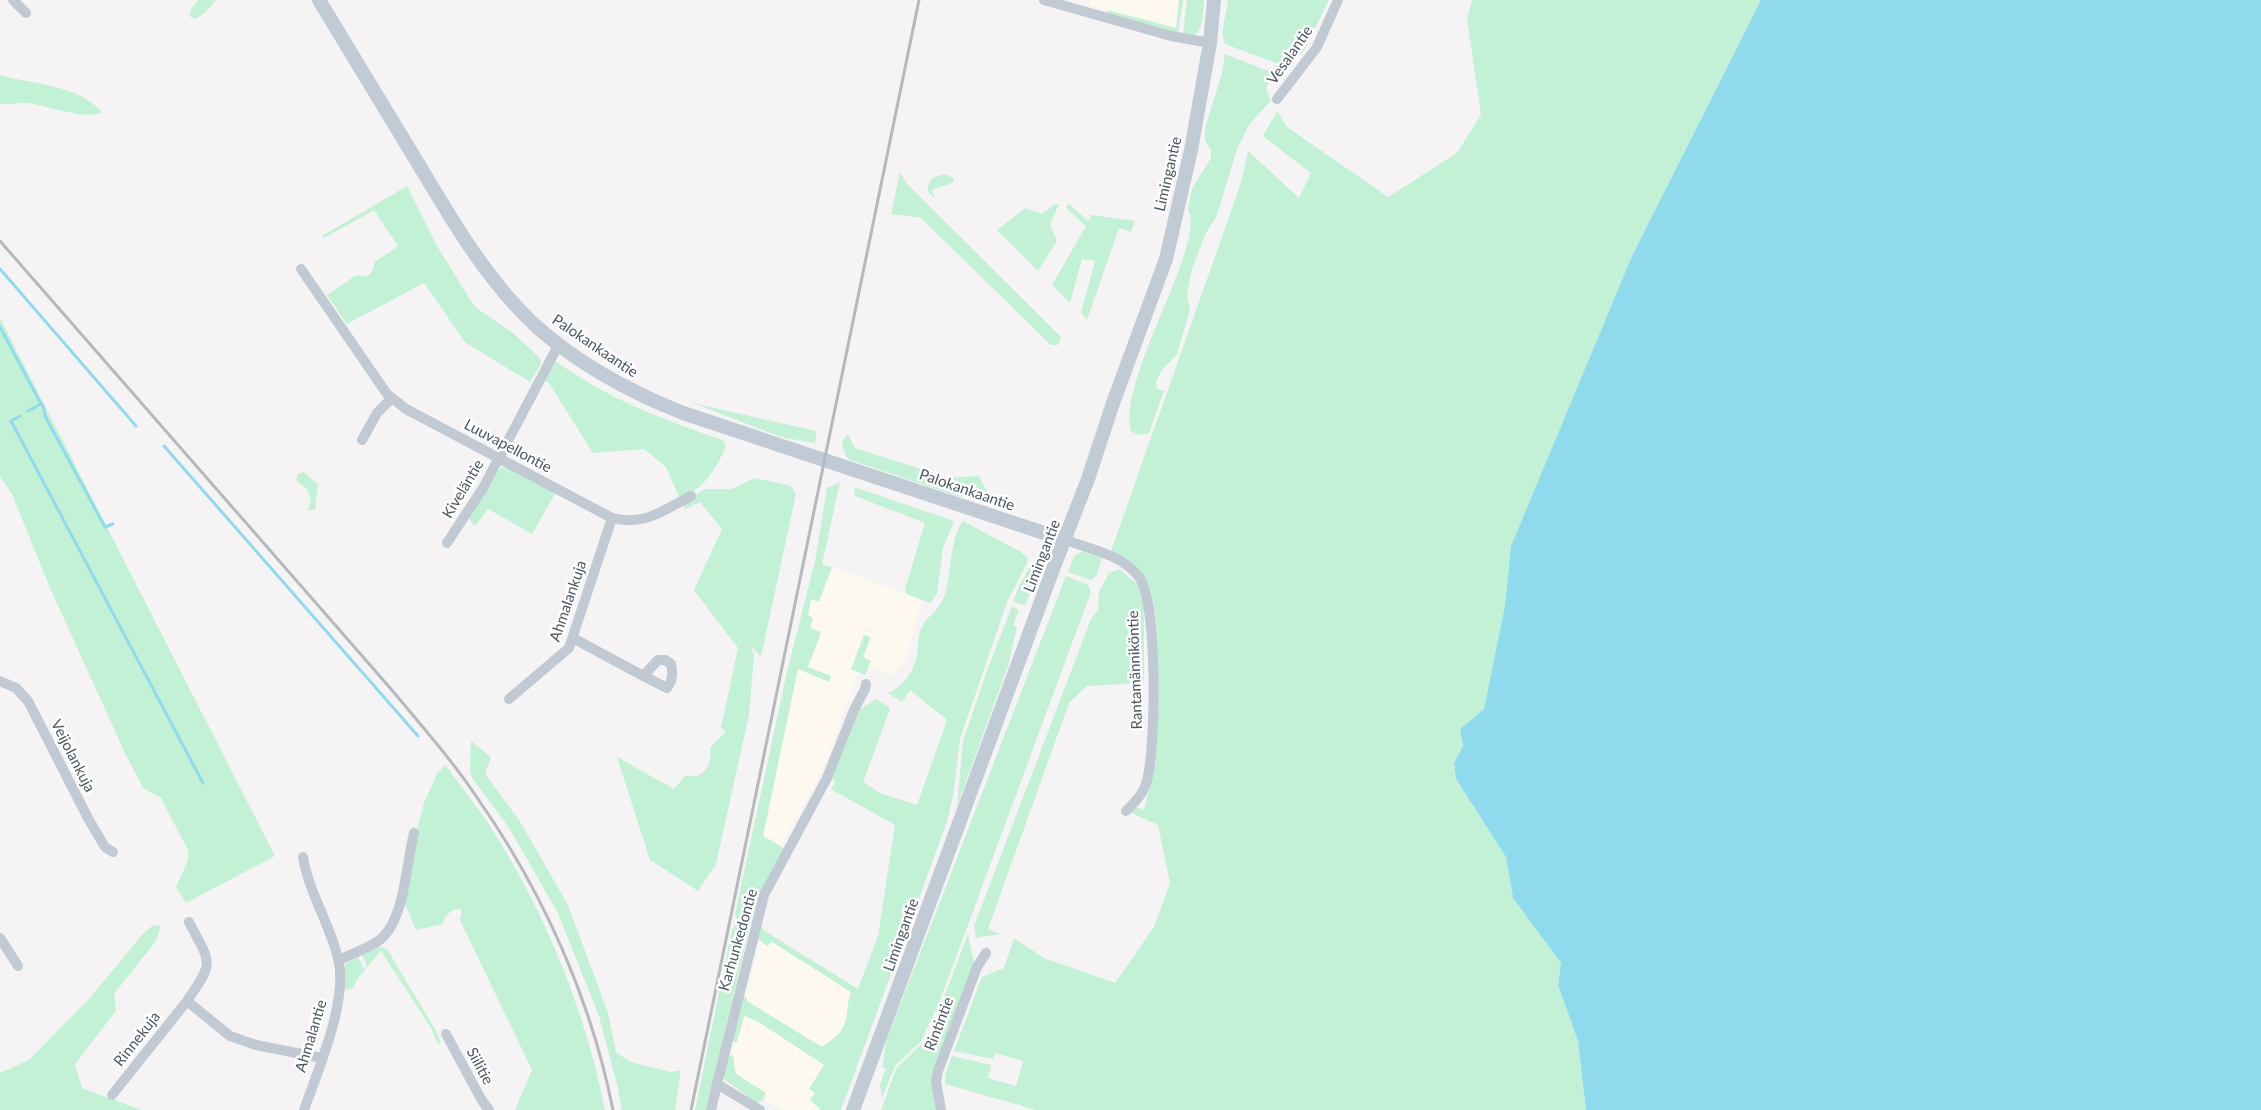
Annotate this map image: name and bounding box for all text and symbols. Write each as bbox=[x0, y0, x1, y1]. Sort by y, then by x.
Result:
street label: Vesalantie bbox=[1262, 22, 1316, 87]
street label: Limingantie bbox=[1150, 135, 1184, 213]
street label: Palokankaantie bbox=[549, 310, 642, 381]
street label: Luuvapellontie bbox=[462, 415, 555, 476]
street label: Kiveläntie bbox=[438, 456, 487, 521]
street label: Palokankaantie bbox=[917, 464, 1017, 514]
street label: Limingantie bbox=[1019, 517, 1063, 594]
street label: Ahmalankuja bbox=[545, 558, 589, 644]
street label: Rantamänniköntie bbox=[1123, 610, 1145, 730]
street label: Veijolankuja bbox=[48, 716, 100, 795]
street label: Karhunkedontie bbox=[714, 887, 760, 993]
street label: Limingantie bbox=[879, 896, 922, 974]
street label: Rintintie bbox=[920, 994, 956, 1053]
street label: Ahmalantie bbox=[291, 997, 330, 1074]
street label: Rinnekuja bbox=[109, 1007, 163, 1069]
street label: Siilitie bbox=[464, 1044, 498, 1087]

